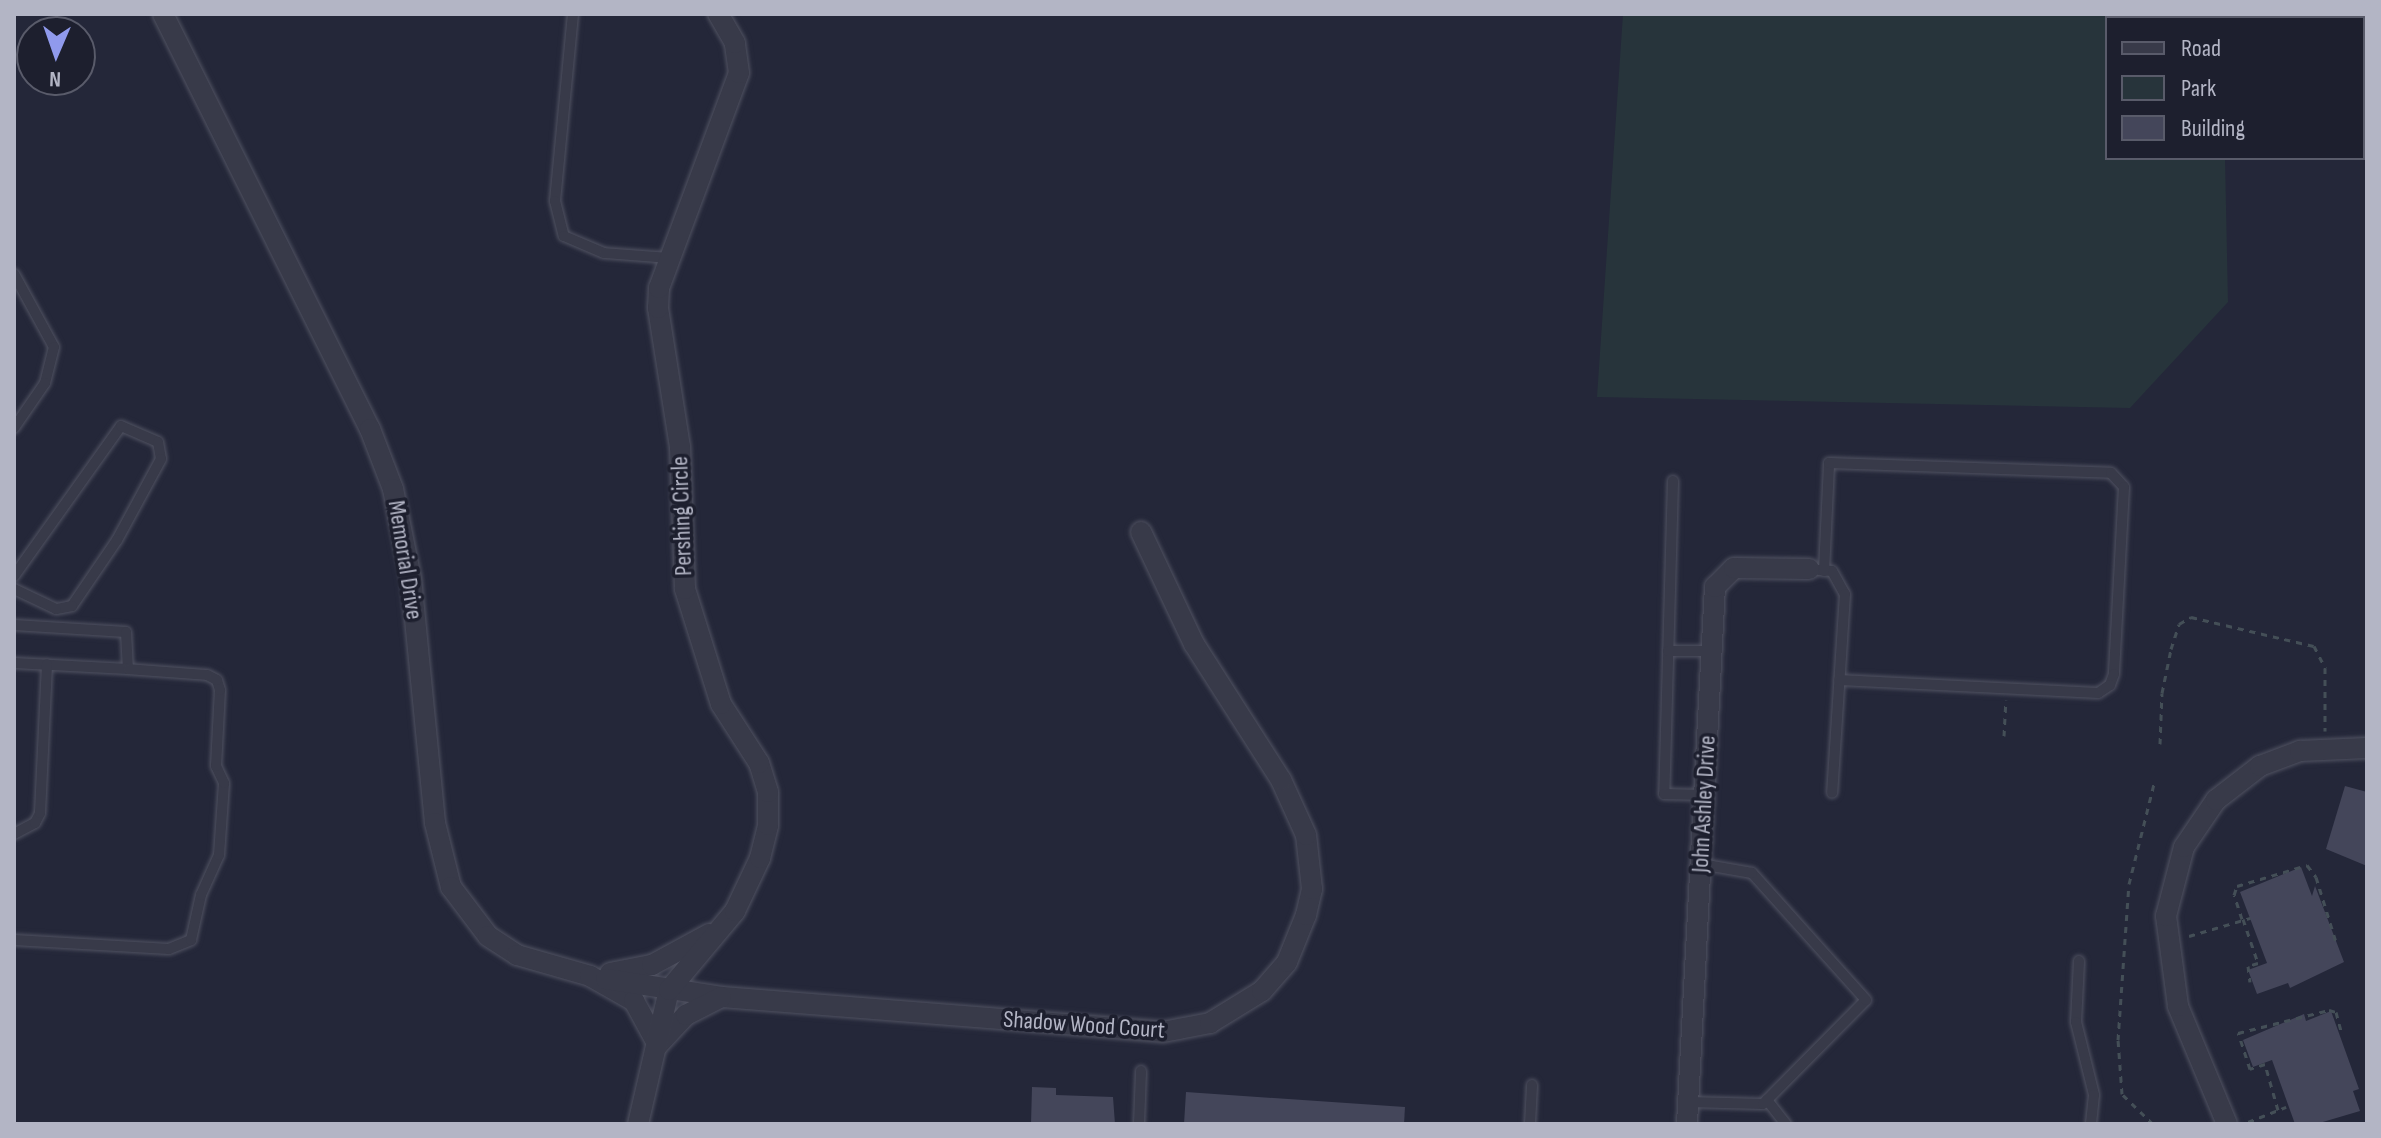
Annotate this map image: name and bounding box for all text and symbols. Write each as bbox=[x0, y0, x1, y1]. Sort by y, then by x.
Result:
north arrow bbox=[16, 16, 96, 96]
legend bbox=[2105, 16, 2365, 160]
text: Road bbox=[2181, 34, 2221, 63]
text: N bbox=[49, 65, 62, 92]
text: Park bbox=[2181, 74, 2216, 103]
text: Building bbox=[2181, 114, 2245, 143]
street label: Pershing Circle bbox=[666, 456, 698, 576]
street label: Memorial Drive bbox=[381, 498, 429, 622]
street label: John Ashley Drive bbox=[1686, 735, 1722, 873]
street label: Shadow Wood Court bbox=[1002, 1005, 1166, 1045]

